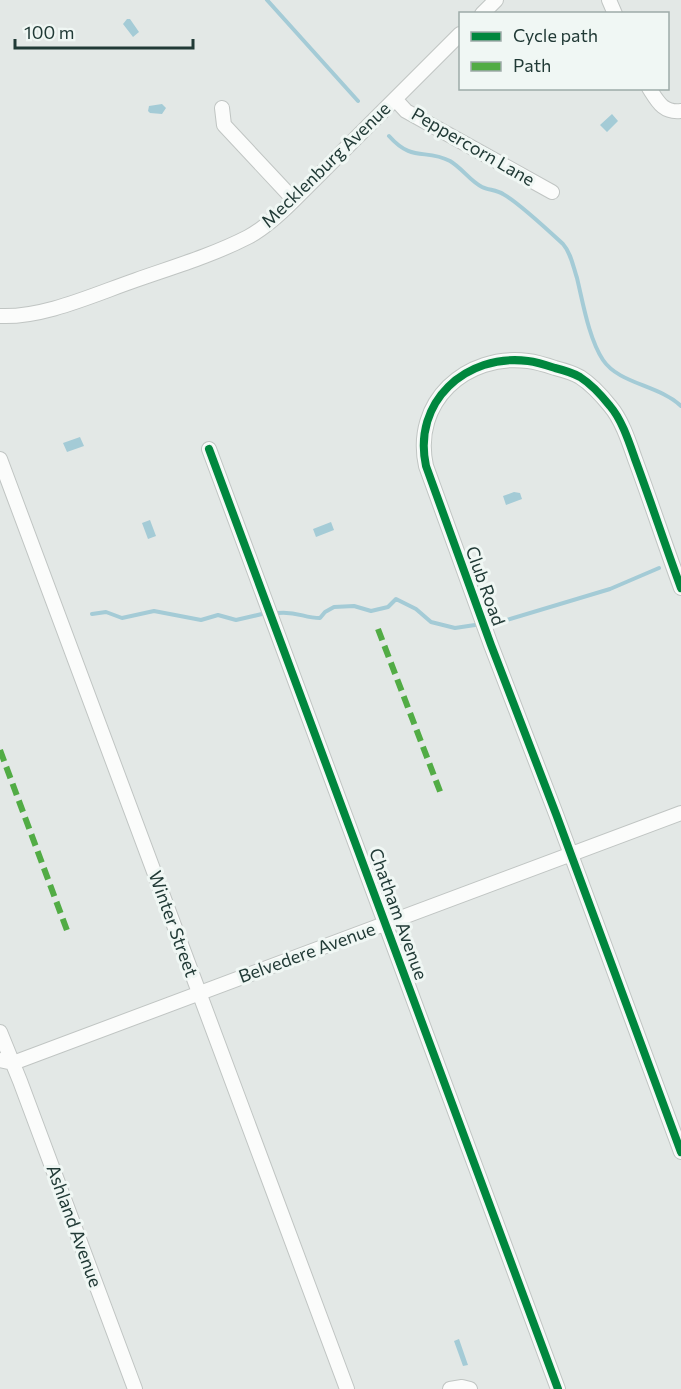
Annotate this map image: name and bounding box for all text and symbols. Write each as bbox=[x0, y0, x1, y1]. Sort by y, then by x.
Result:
scale bar bbox=[15, 12, 194, 50]
legend bbox=[459, 12, 669, 90]
text: 100 m bbox=[24, 21, 74, 43]
text: Cycle path bbox=[513, 24, 598, 46]
text: Path bbox=[513, 54, 551, 76]
street label: Mecklenburg Avenue bbox=[256, 97, 394, 232]
street label: Peppercorn Lane bbox=[408, 102, 539, 190]
street label: Club Road bbox=[461, 543, 510, 628]
street label: Chatham Avenue bbox=[365, 845, 433, 982]
street label: Winter Street bbox=[145, 867, 203, 980]
street label: Belvedere Avenue bbox=[235, 917, 378, 987]
street label: Ashland Avenue bbox=[43, 1161, 107, 1290]

